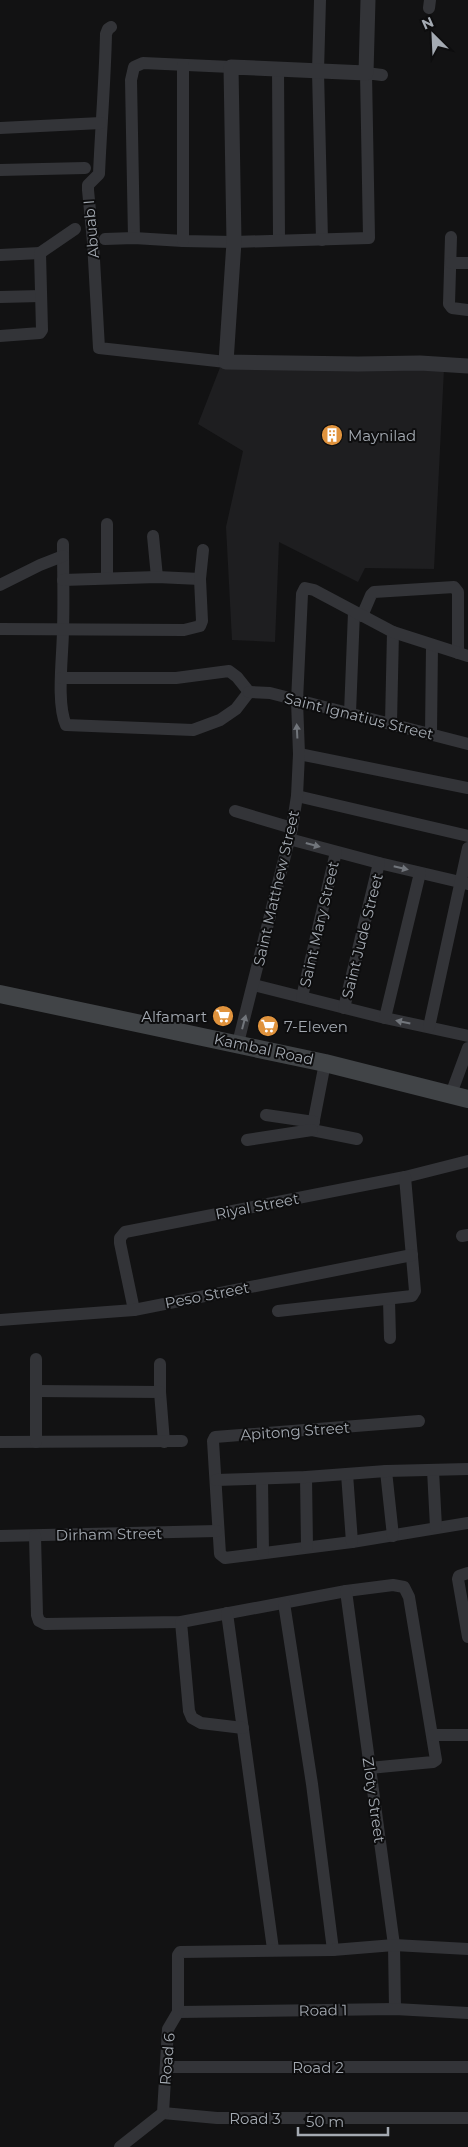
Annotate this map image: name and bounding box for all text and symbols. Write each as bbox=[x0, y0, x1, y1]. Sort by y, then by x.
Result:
north arrow bbox=[408, 10, 458, 60]
text: N bbox=[419, 13, 437, 34]
street label: Abuab I bbox=[79, 199, 103, 259]
building icon: Maynilad bbox=[320, 423, 344, 447]
place label: Maynilad bbox=[348, 426, 416, 445]
street label: Saint Ignatius Street bbox=[283, 688, 435, 744]
one-way arrow bbox=[293, 723, 301, 739]
street label: Saint Matthew Street bbox=[249, 808, 303, 968]
one-way arrow bbox=[305, 842, 320, 850]
street label: Saint Mary Street bbox=[295, 859, 343, 989]
one-way arrow bbox=[393, 864, 408, 872]
street label: Saint Jude Street bbox=[337, 871, 387, 1001]
supermarket icon: Alfamart bbox=[211, 1004, 235, 1028]
place label: Alfamart bbox=[141, 1007, 207, 1026]
supermarket icon: 7-Eleven bbox=[256, 1014, 280, 1038]
one-way arrow bbox=[240, 1015, 248, 1030]
place label: 7-Eleven bbox=[284, 1017, 348, 1036]
one-way arrow bbox=[396, 1018, 411, 1026]
street label: Kambal Road bbox=[212, 1029, 316, 1069]
street label: Riyal Street bbox=[214, 1189, 300, 1223]
street label: Peso Street bbox=[163, 1278, 251, 1312]
street label: Apitong Street bbox=[240, 1418, 350, 1444]
street label: Dirham Street bbox=[56, 1524, 162, 1544]
street label: Zloty Street bbox=[359, 1756, 389, 1844]
street label: Road 1 bbox=[299, 2000, 347, 2020]
street label: Road 6 bbox=[155, 2032, 179, 2086]
street label: Road 2 bbox=[292, 2058, 344, 2077]
scale bar bbox=[298, 2104, 388, 2136]
street label: Road 3 bbox=[229, 2109, 281, 2128]
text: 50 m bbox=[306, 2112, 344, 2131]

